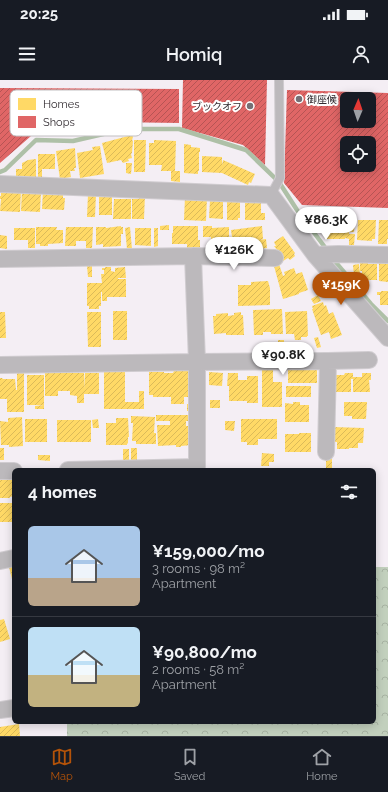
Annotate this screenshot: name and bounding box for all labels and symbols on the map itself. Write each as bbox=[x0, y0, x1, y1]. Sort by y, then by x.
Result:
legend bbox=[10, 90, 142, 136]
north arrow bbox=[340, 92, 376, 128]
marker: 御座候 bbox=[294, 94, 304, 104]
place label: 御座候 bbox=[307, 94, 337, 105]
text: Homes bbox=[43, 98, 79, 111]
place label: ブックオフ bbox=[192, 101, 242, 112]
marker: ブックオフ bbox=[245, 101, 255, 111]
text: Shops bbox=[43, 116, 75, 129]
pin: ¥86.3K bbox=[293, 207, 359, 241]
pin: ¥126K bbox=[206, 237, 262, 271]
pin: ¥159K bbox=[313, 272, 369, 306]
pin: ¥90.8K bbox=[250, 342, 316, 376]

